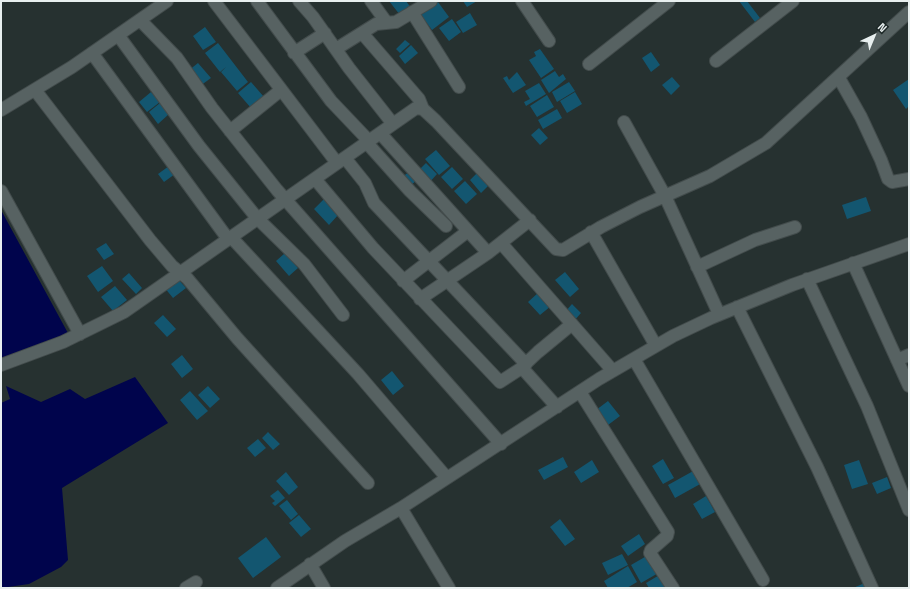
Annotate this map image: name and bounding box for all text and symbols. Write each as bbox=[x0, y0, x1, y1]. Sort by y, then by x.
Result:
north arrow bbox=[854, 16, 894, 56]
text: N bbox=[875, 20, 890, 35]

